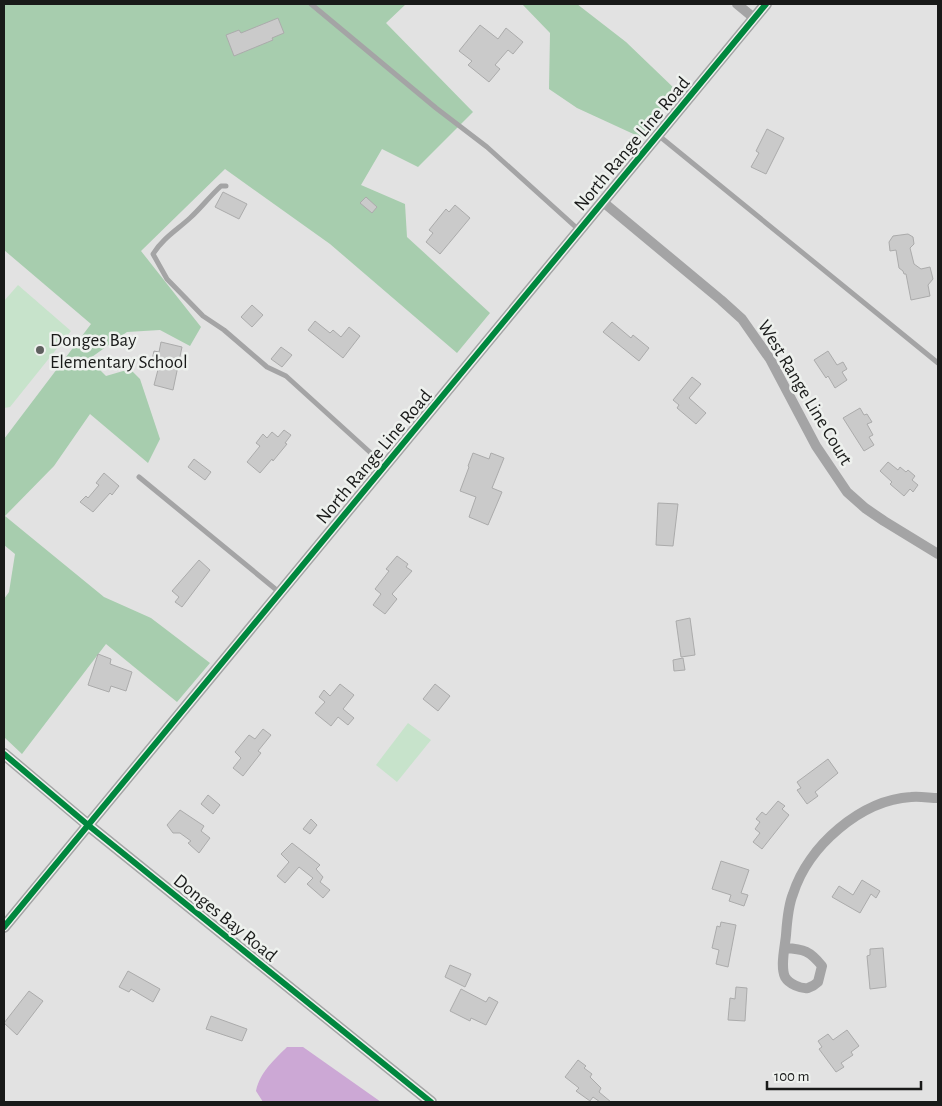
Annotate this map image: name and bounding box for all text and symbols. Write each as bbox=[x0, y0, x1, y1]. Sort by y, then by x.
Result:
street label: North Range Line Road bbox=[571, 73, 694, 215]
street label: West Range Line Court bbox=[754, 317, 855, 469]
place label: Donges Bay Elementary School bbox=[50, 331, 188, 372]
marker: Donges Bay Elementary School bbox=[34, 344, 46, 356]
street label: North Range Line Road bbox=[313, 386, 436, 528]
street label: Donges Bay Road bbox=[170, 871, 281, 966]
scale bar bbox=[767, 1058, 921, 1090]
text: 100 m bbox=[774, 1069, 809, 1084]

